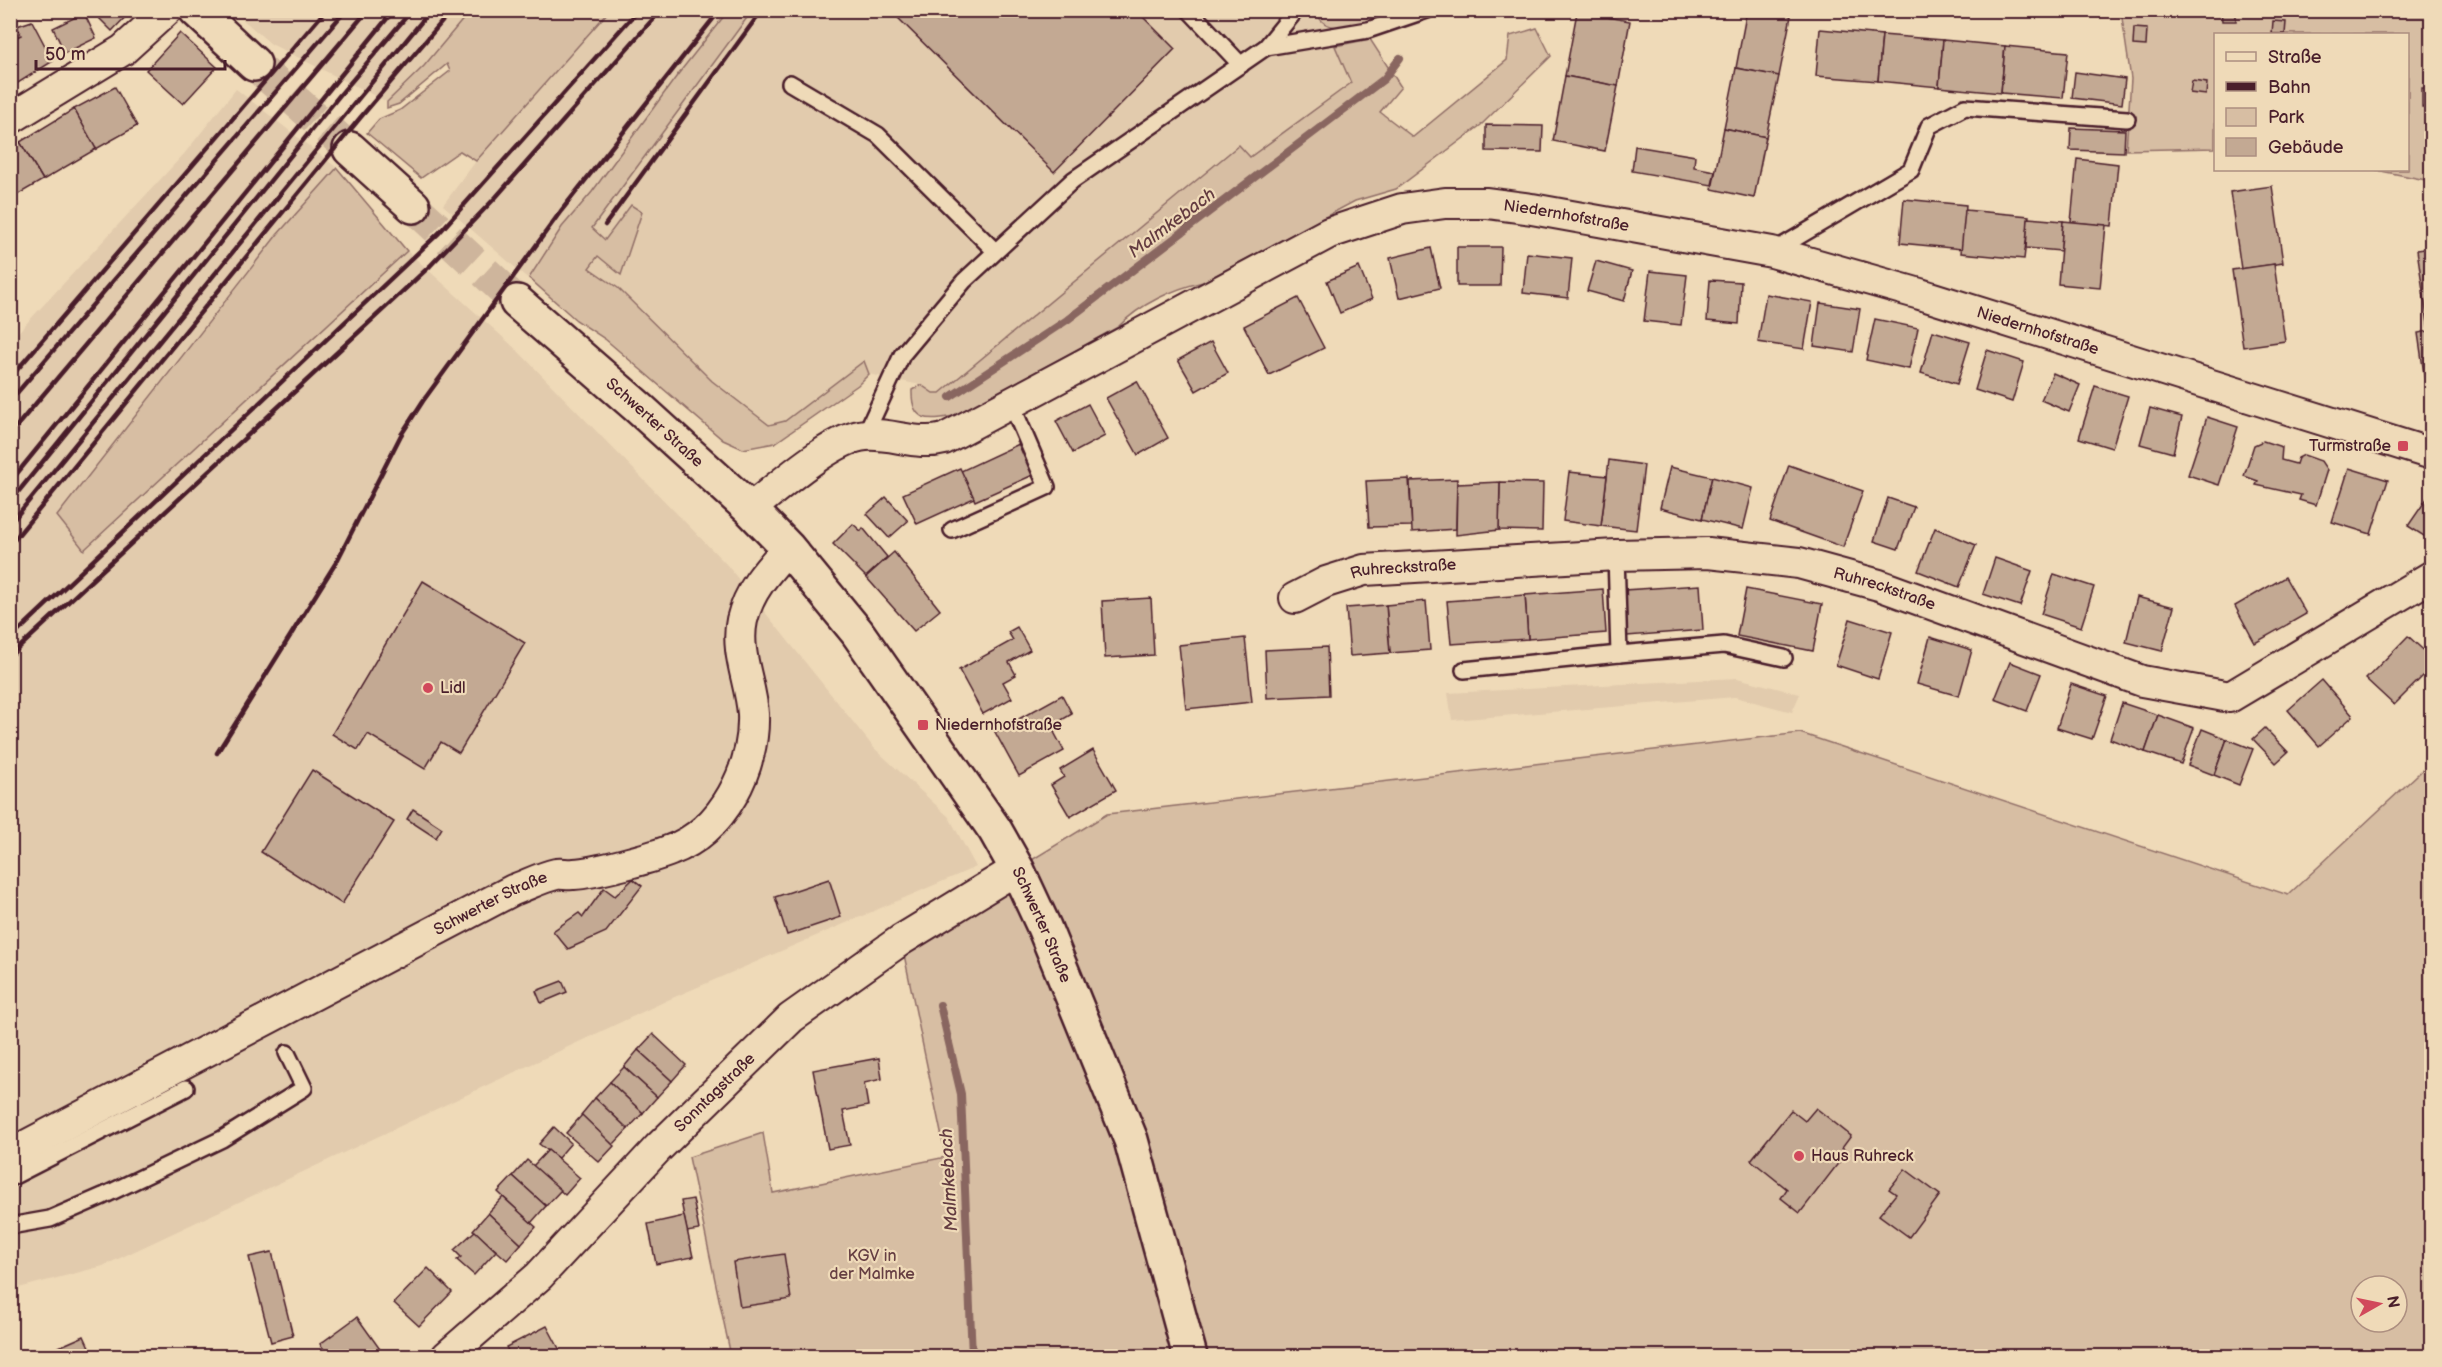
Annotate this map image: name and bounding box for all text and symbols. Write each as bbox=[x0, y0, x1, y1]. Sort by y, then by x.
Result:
scale bar bbox=[36, 33, 225, 71]
legend bbox=[2214, 33, 2409, 171]
text: 50 m bbox=[45, 44, 86, 65]
text: Straße bbox=[2268, 47, 2322, 68]
text: Bahn bbox=[2268, 77, 2311, 98]
text: Park bbox=[2268, 107, 2304, 128]
text: Gebäude bbox=[2268, 137, 2344, 158]
water label: Malmkebach bbox=[1124, 183, 1220, 263]
street label: Niedernhofstraße bbox=[1503, 196, 1631, 236]
street label: Niedernhofstraße bbox=[1974, 303, 2102, 359]
street label: Schwerter Straße bbox=[602, 374, 708, 472]
place label: Turmstraße bbox=[2309, 437, 2391, 456]
marker: Turmstraße bbox=[2396, 439, 2410, 453]
street label: Ruhreckstraße bbox=[1348, 555, 1457, 583]
street label: Ruhreckstraße bbox=[1831, 563, 1939, 614]
place label: Lidl bbox=[440, 679, 466, 698]
marker: Lidl bbox=[421, 681, 435, 695]
place label: Niedernhofstraße bbox=[935, 716, 1062, 735]
marker: Niedernhofstraße bbox=[916, 718, 930, 732]
street label: Schwerter Straße bbox=[1008, 864, 1075, 986]
street label: Schwerter Straße bbox=[430, 868, 550, 939]
street label: Sonntagstraße bbox=[670, 1049, 759, 1136]
water label: Malmkebach bbox=[936, 1128, 962, 1232]
place label: Haus Ruhreck bbox=[1811, 1147, 1913, 1166]
marker: Haus Ruhreck bbox=[1792, 1149, 1806, 1163]
park label: KGV in der Malmke bbox=[829, 1247, 915, 1284]
north arrow bbox=[2349, 1274, 2409, 1334]
text: N bbox=[2382, 1294, 2403, 1309]

